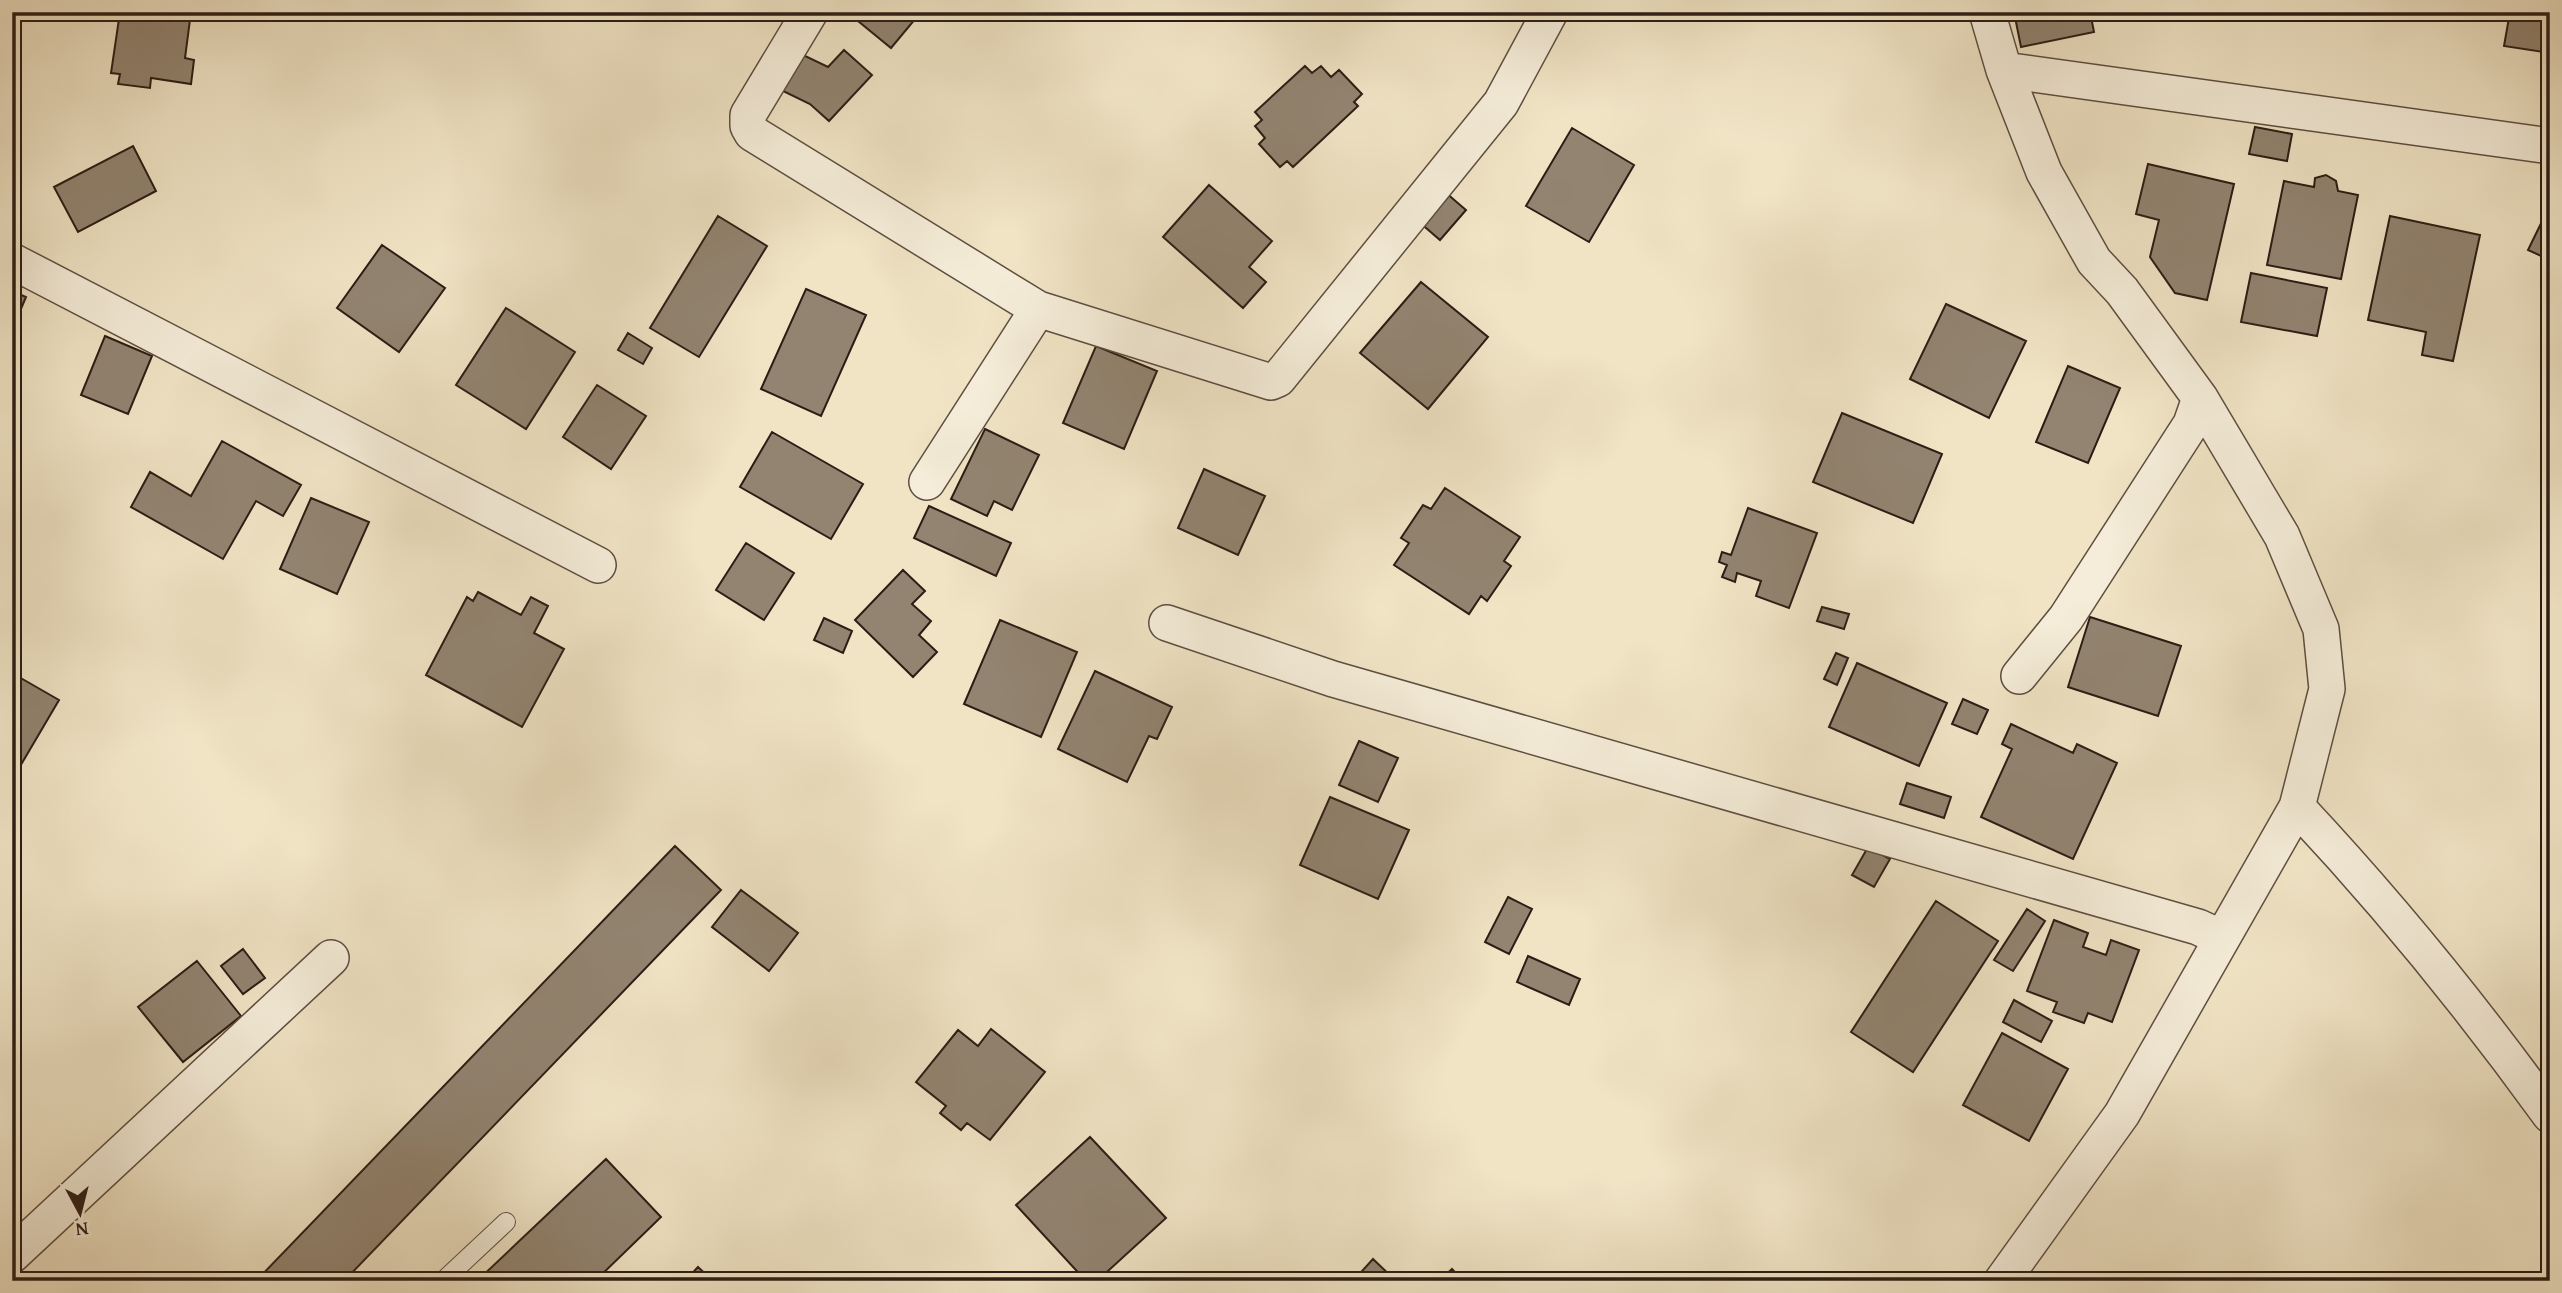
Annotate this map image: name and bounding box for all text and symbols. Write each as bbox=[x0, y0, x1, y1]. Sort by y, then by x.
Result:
north arrow bbox=[46, 1178, 116, 1248]
text: N bbox=[74, 1215, 90, 1245]

